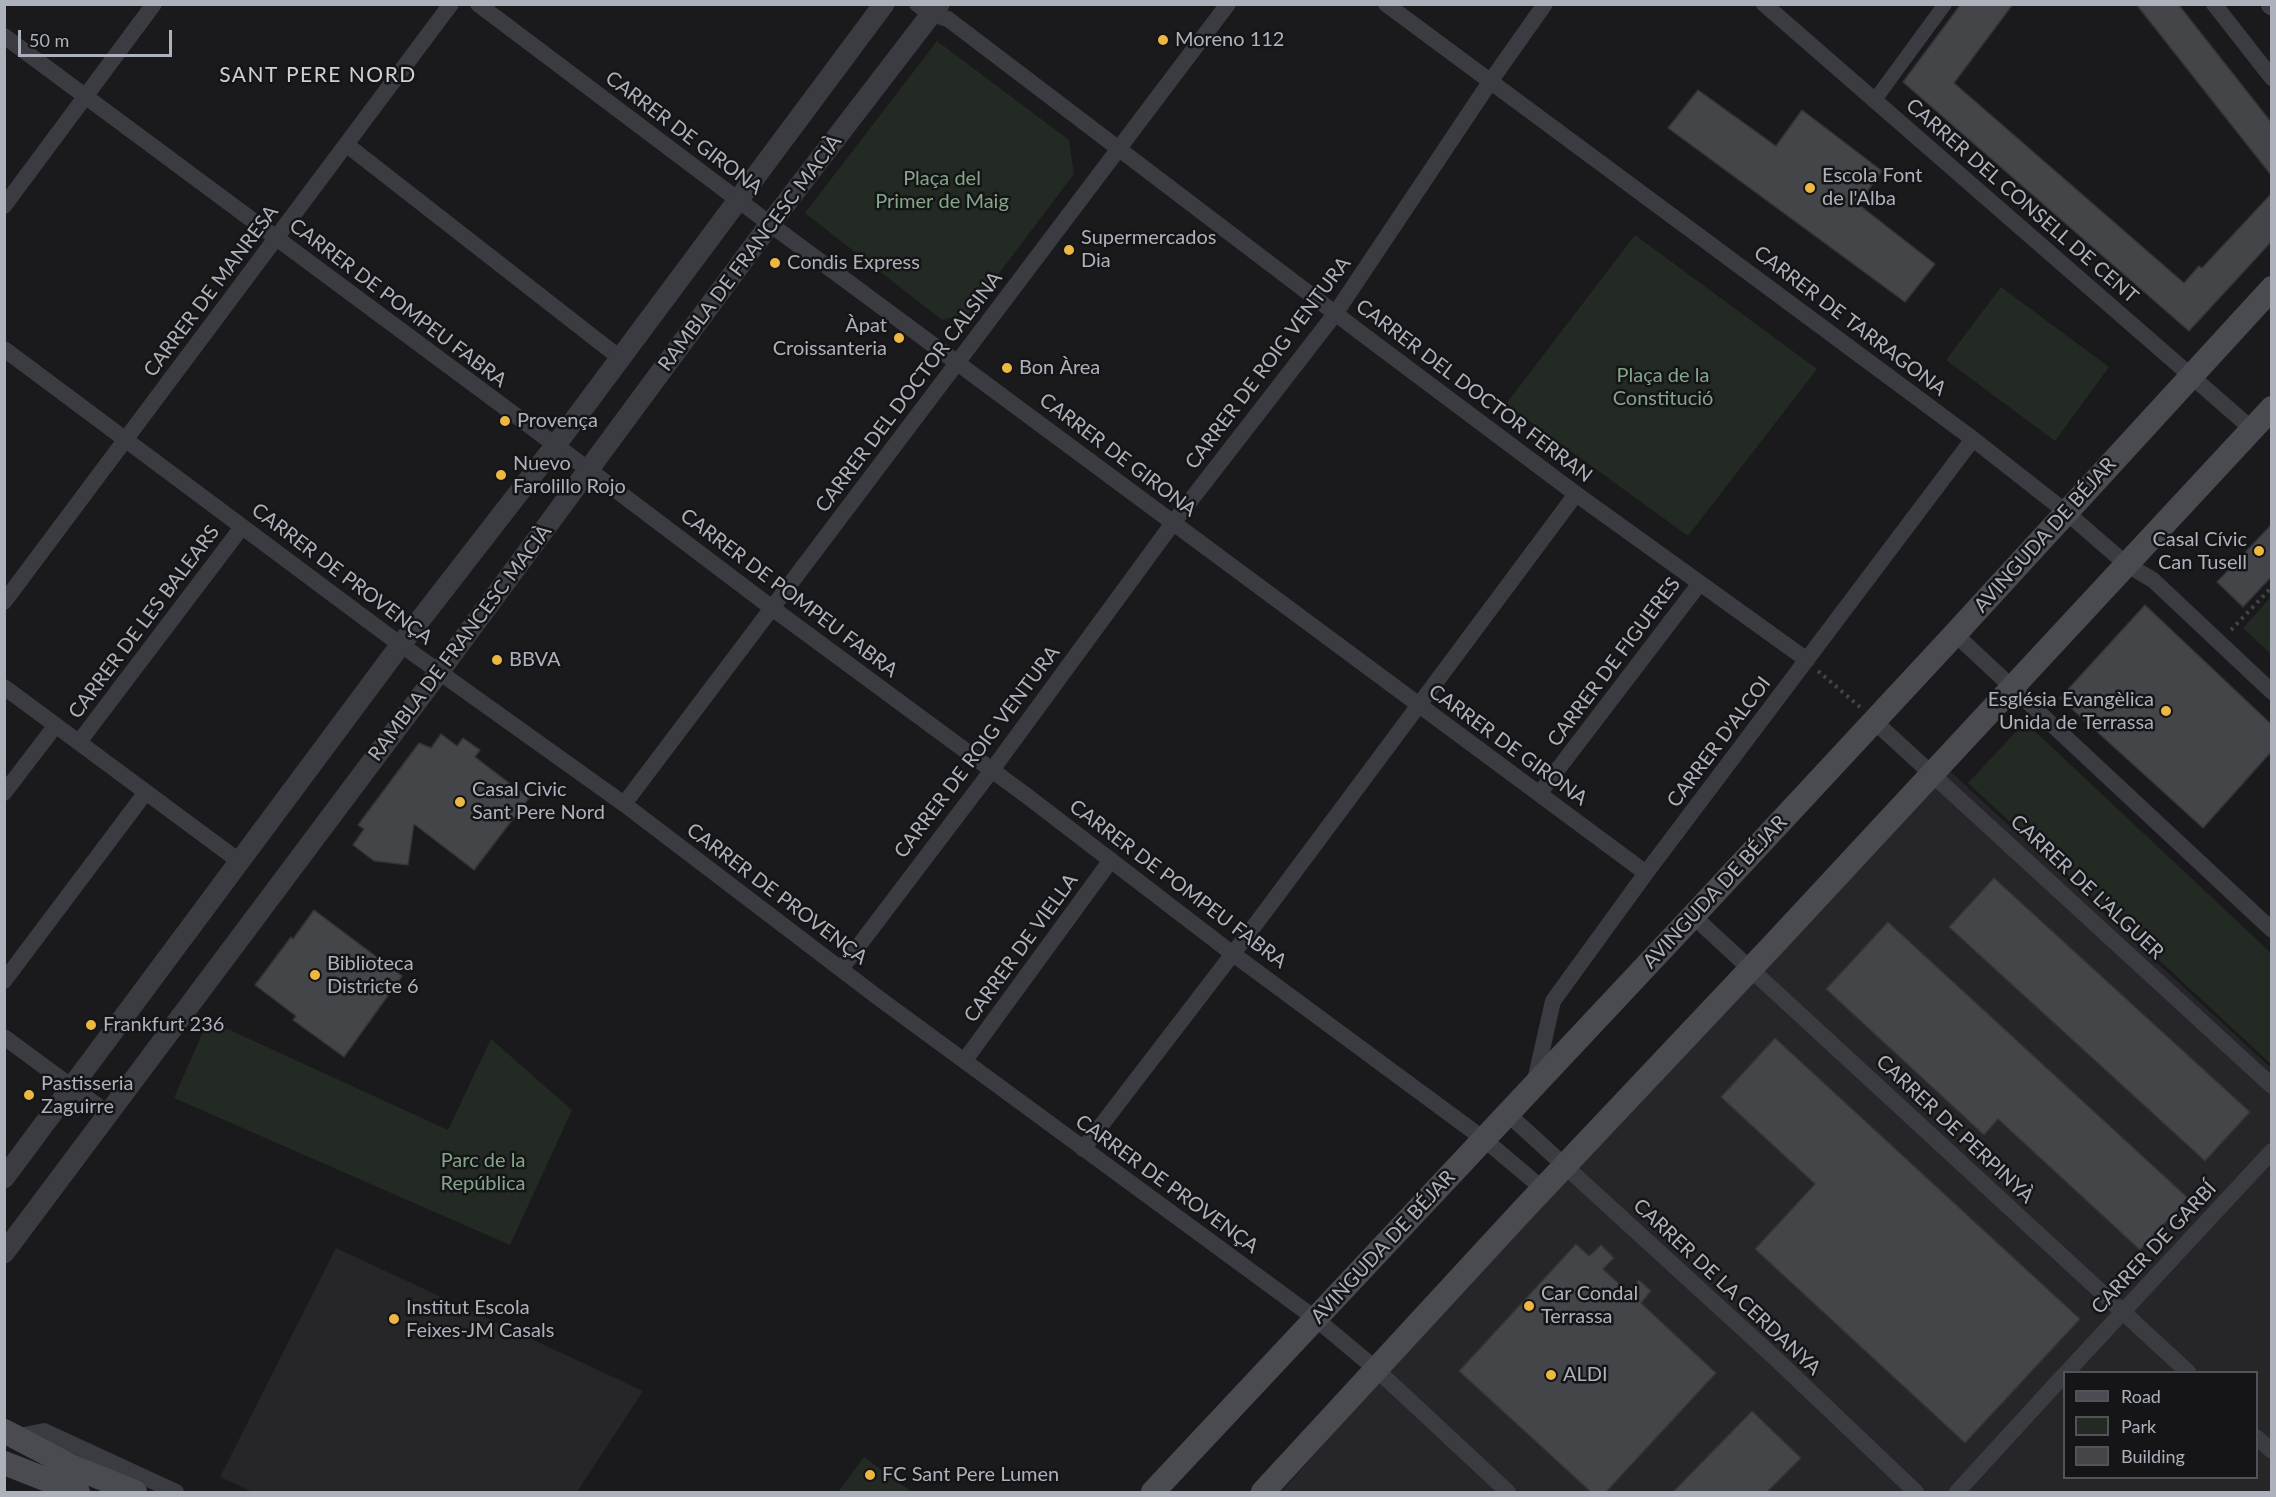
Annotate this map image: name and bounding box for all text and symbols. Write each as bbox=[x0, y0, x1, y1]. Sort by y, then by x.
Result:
scale bar bbox=[21, 18, 176, 56]
place label: Moreno 112 bbox=[1175, 28, 1284, 52]
text: 50 m bbox=[29, 29, 69, 51]
marker: Moreno 112 bbox=[1156, 33, 1170, 47]
district label: SANT PERE NORD bbox=[219, 62, 417, 88]
street label: CARRER DE GIRONA bbox=[601, 66, 767, 200]
street label: CARRER DEL CONSELL DE CENT bbox=[1901, 94, 2143, 308]
street label: RAMBLA DE FRANCESC MACIÀ bbox=[653, 130, 847, 376]
place label: Escola Font de l'Alba bbox=[1822, 164, 1923, 211]
park label: Plaça del Primer de Maig bbox=[875, 167, 1009, 214]
marker: Escola Font de l'Alba bbox=[1803, 181, 1817, 195]
street label: CARRER DE MANRESA bbox=[139, 200, 283, 382]
street label: CARRER DE POMPEU FABRA bbox=[285, 213, 511, 393]
place label: Supermercados Dia bbox=[1081, 226, 1216, 273]
street label: CARRER DE TARRAGONA bbox=[1749, 241, 1951, 401]
marker: Supermercados Dia bbox=[1062, 243, 1076, 257]
place label: Condis Express bbox=[787, 251, 920, 275]
street label: CARRER DE ROIG VENTURA bbox=[1180, 252, 1356, 474]
marker: Condis Express bbox=[768, 256, 782, 270]
street label: CARRER DEL DOCTOR CALSINA bbox=[811, 267, 1007, 517]
street label: CARRER DEL DOCTOR FERRAN bbox=[1351, 294, 1597, 488]
place label: Àpat Croissanteria bbox=[773, 314, 887, 361]
marker: Àpat Croissanteria bbox=[892, 331, 906, 345]
place label: Bon Àrea bbox=[1019, 356, 1100, 380]
marker: Bon Àrea bbox=[1000, 361, 1014, 375]
park label: Plaça de la Constitució bbox=[1613, 364, 1713, 411]
street label: CARRER DE GIRONA bbox=[1035, 388, 1201, 522]
place label: Provença bbox=[517, 409, 598, 433]
marker: Provença bbox=[498, 414, 512, 428]
place label: Nuevo Farolillo Rojo bbox=[513, 452, 626, 499]
street label: AVINGUDA DE BÉJAR bbox=[1969, 453, 2121, 617]
marker: Nuevo Farolillo Rojo bbox=[494, 468, 508, 482]
street label: CARRER DE PROVENÇA bbox=[247, 498, 437, 650]
street label: CARRER DE POMPEU FABRA bbox=[676, 503, 902, 683]
street label: RAMBLA DE FRANCESC MACIÀ bbox=[363, 520, 557, 766]
street label: CARRER DE LES BALEARS bbox=[63, 521, 225, 723]
place label: Casal Cívic Can Tusell bbox=[2152, 528, 2247, 575]
marker: Casal Cívic Can Tusell bbox=[2252, 544, 2266, 558]
street label: CARRER DE FIGUERES bbox=[1543, 573, 1685, 751]
street label: CARRER DE ROIG VENTURA bbox=[889, 641, 1065, 863]
place label: BBVA bbox=[509, 648, 561, 672]
marker: BBVA bbox=[490, 653, 504, 667]
street label: CARRER D'ALCOI bbox=[1662, 672, 1776, 812]
street label: CARRER DE GIRONA bbox=[1424, 679, 1592, 811]
place label: Església Evangèlica Unida de Terrassa bbox=[1988, 688, 2154, 735]
marker: Església Evangèlica Unida de Terrassa bbox=[2159, 704, 2173, 718]
place label: Casal Civic Sant Pere Nord bbox=[472, 778, 605, 825]
street label: CARRER DE POMPEU FABRA bbox=[1065, 794, 1291, 974]
marker: Casal Civic Sant Pere Nord bbox=[453, 795, 467, 809]
street label: CARRER DE L'ALGUER bbox=[2005, 810, 2169, 964]
street label: AVINGUDA DE BÉJAR bbox=[1638, 811, 1792, 973]
street label: CARRER DE PROVENÇA bbox=[682, 818, 872, 970]
street label: CARRER DE VIELLA bbox=[959, 869, 1083, 1027]
place label: Biblioteca Districte 6 bbox=[327, 952, 419, 999]
marker: Biblioteca Districte 6 bbox=[308, 968, 322, 982]
place label: Frankfurt 236 bbox=[103, 1013, 224, 1037]
marker: Frankfurt 236 bbox=[84, 1018, 98, 1032]
street label: CARRER DE PERPINYÀ bbox=[1871, 1050, 2039, 1208]
place label: Pastisseria Zaguirre bbox=[41, 1072, 134, 1119]
marker: Pastisseria Zaguirre bbox=[22, 1088, 36, 1102]
street label: CARRER DE PROVENÇA bbox=[1071, 1110, 1263, 1258]
park label: Parc de la República bbox=[440, 1149, 526, 1196]
street label: AVINGUDA DE BÉJAR bbox=[1306, 1166, 1460, 1328]
street label: CARRER DE GARBÍ bbox=[2087, 1177, 2221, 1319]
street label: CARRER DE LA CERDANYA bbox=[1628, 1194, 1826, 1380]
place label: Car Condal Terrassa bbox=[1541, 1282, 1638, 1329]
place label: Institut Escola Feixes-JM Casals bbox=[406, 1296, 554, 1343]
marker: Car Condal Terrassa bbox=[1522, 1299, 1536, 1313]
marker: Institut Escola Feixes-JM Casals bbox=[387, 1312, 401, 1326]
place label: ALDI bbox=[1563, 1363, 1608, 1387]
marker: ALDI bbox=[1544, 1368, 1558, 1382]
legend bbox=[2063, 1371, 2258, 1479]
text: Road bbox=[2121, 1385, 2161, 1407]
text: Park bbox=[2121, 1415, 2156, 1437]
text: Building bbox=[2121, 1445, 2185, 1467]
place label: FC Sant Pere Lumen bbox=[882, 1463, 1059, 1487]
marker: FC Sant Pere Lumen bbox=[863, 1468, 877, 1482]

